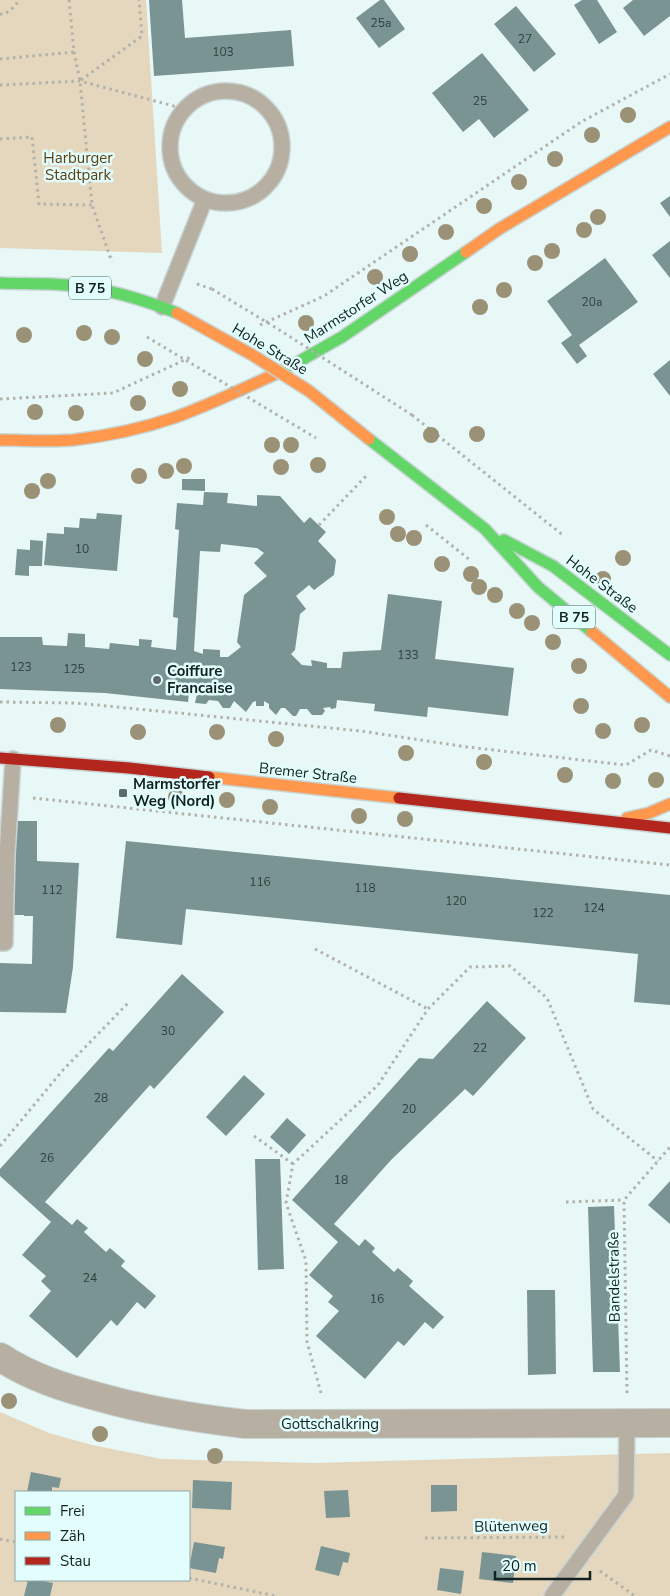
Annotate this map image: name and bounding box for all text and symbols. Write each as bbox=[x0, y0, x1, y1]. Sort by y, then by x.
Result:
house number: 25a bbox=[371, 15, 391, 31]
house number: 27 bbox=[518, 31, 532, 47]
house number: 103 bbox=[212, 44, 234, 60]
house number: 25 bbox=[473, 93, 487, 109]
park label: Harburger Stadtpark bbox=[43, 148, 113, 185]
street label: Marmstorfer Weg bbox=[300, 266, 412, 348]
road number: B 75 bbox=[69, 276, 111, 300]
house number: 20a bbox=[582, 294, 602, 310]
street label: Hohe Straße bbox=[228, 319, 312, 379]
house number: 10 bbox=[75, 541, 89, 557]
street label: Hohe Straße bbox=[562, 550, 642, 618]
road number: B 75 bbox=[553, 606, 595, 628]
house number: 133 bbox=[397, 647, 419, 663]
house number: 123 bbox=[10, 659, 32, 675]
house number: 125 bbox=[63, 661, 85, 677]
place label: Coiffure Francaise bbox=[167, 661, 233, 698]
marker: Coiffure Francaise bbox=[151, 674, 163, 686]
street label: Bremer Straße bbox=[258, 758, 358, 788]
place label: Marmstorfer Weg (Nord) bbox=[133, 774, 221, 811]
marker: Marmstorfer Weg (Nord) bbox=[117, 787, 129, 799]
house number: 116 bbox=[249, 874, 271, 890]
house number: 118 bbox=[354, 880, 376, 896]
house number: 112 bbox=[41, 882, 63, 898]
house number: 120 bbox=[445, 893, 467, 909]
house number: 124 bbox=[583, 900, 605, 916]
house number: 122 bbox=[532, 905, 554, 921]
house number: 30 bbox=[161, 1023, 175, 1039]
house number: 22 bbox=[473, 1040, 487, 1056]
house number: 28 bbox=[94, 1090, 108, 1106]
house number: 20 bbox=[402, 1101, 416, 1117]
house number: 26 bbox=[40, 1150, 54, 1166]
house number: 18 bbox=[334, 1172, 348, 1188]
street label: Bandelstraße bbox=[603, 1232, 625, 1322]
house number: 24 bbox=[83, 1270, 97, 1286]
house number: 16 bbox=[370, 1291, 384, 1307]
street label: Gottschalkring bbox=[281, 1414, 379, 1434]
legend bbox=[15, 1491, 190, 1581]
text: Frei bbox=[60, 1501, 85, 1521]
street label: Blütenweg bbox=[474, 1515, 548, 1537]
text: Zäh bbox=[60, 1526, 85, 1546]
scale bar bbox=[495, 1548, 590, 1580]
text: Stau bbox=[60, 1551, 91, 1571]
text: 20 m bbox=[502, 1556, 537, 1576]

